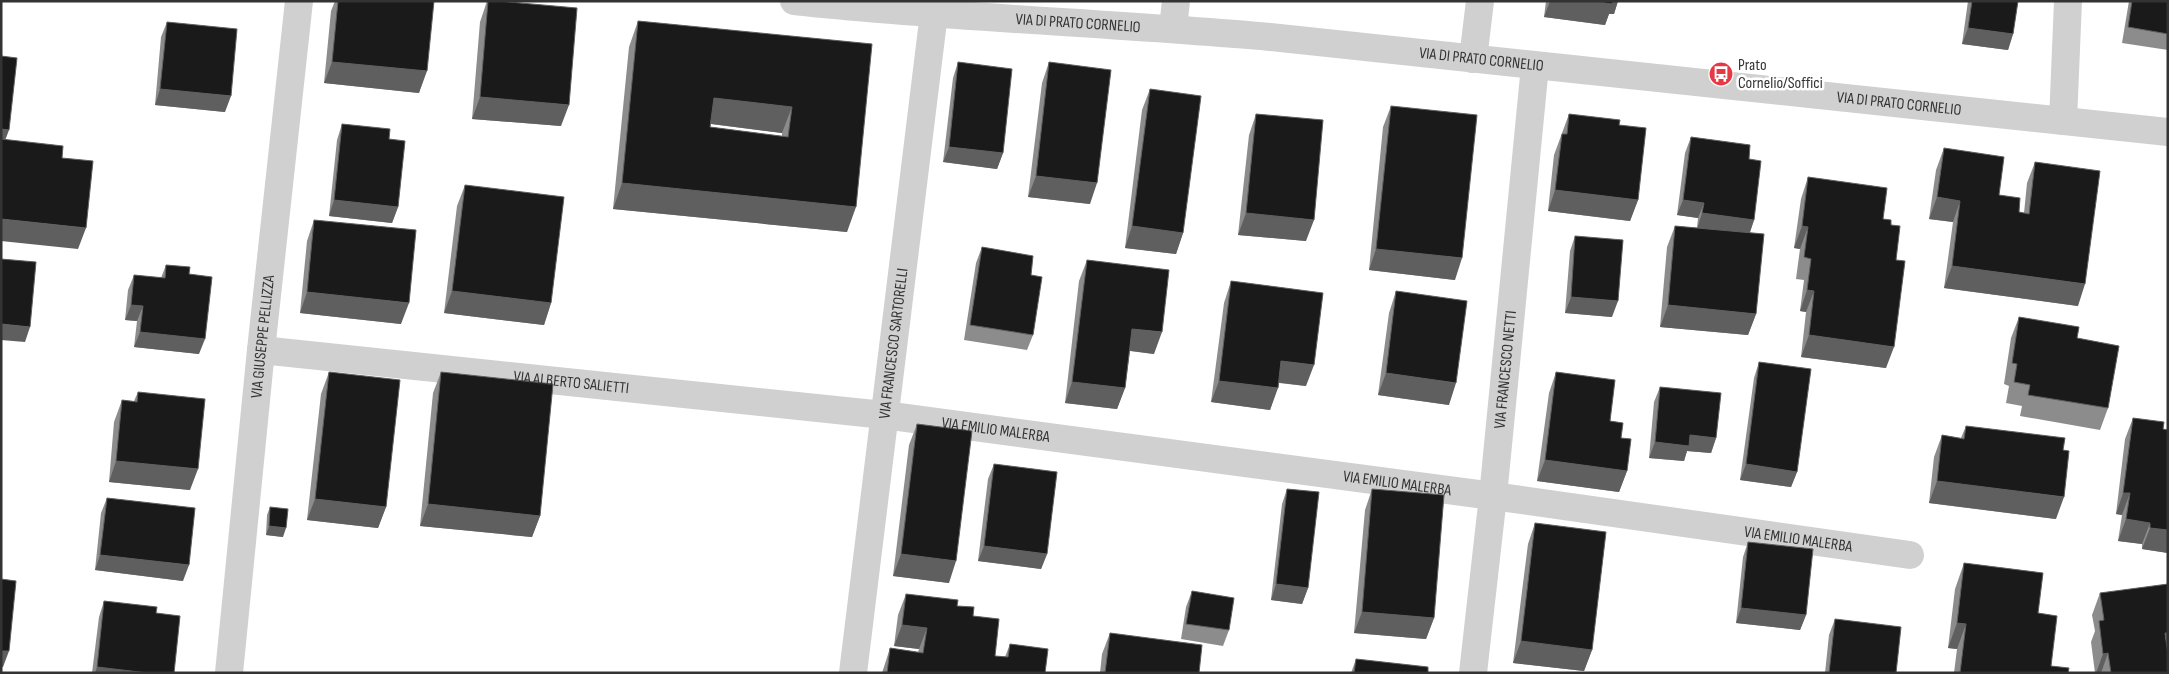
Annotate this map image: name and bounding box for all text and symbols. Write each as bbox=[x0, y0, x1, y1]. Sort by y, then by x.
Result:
street label: VIA DI PRATO CORNELIO bbox=[1015, 10, 1141, 37]
street label: VIA DI PRATO CORNELIO bbox=[1418, 43, 1545, 75]
place label: Prato Cornelio/Soffici bbox=[1738, 56, 1823, 93]
bus stop icon: Prato Cornelio/Soffici bbox=[1708, 61, 1734, 87]
street label: VIA DI PRATO CORNELIO bbox=[1836, 88, 1962, 120]
street label: VIA FRANCESCO SARTORELLI bbox=[875, 267, 912, 420]
street label: VIA GIUSEPPE PELLIZZA bbox=[247, 274, 279, 399]
street label: VIA FRANCESCO NETTI bbox=[1490, 310, 1521, 430]
street label: VIA ALBERTO SALIETTI bbox=[513, 367, 630, 398]
street label: VIA EMILIO MALERBA bbox=[940, 413, 1051, 446]
street label: VIA EMILIO MALERBA bbox=[1342, 467, 1453, 500]
street label: VIA EMILIO MALERBA bbox=[1743, 522, 1854, 556]

